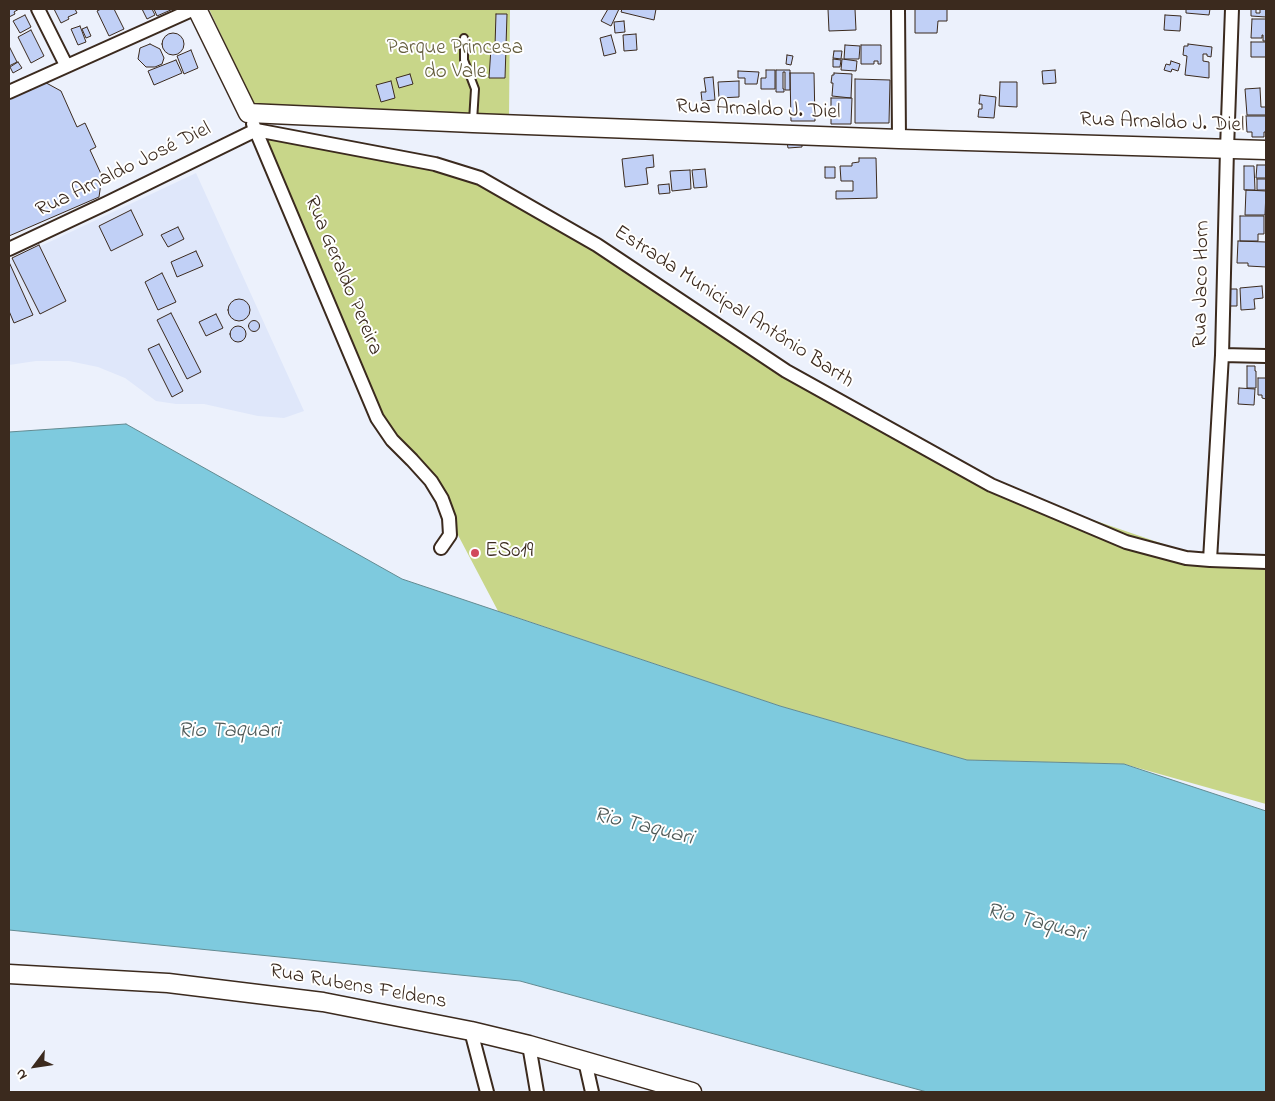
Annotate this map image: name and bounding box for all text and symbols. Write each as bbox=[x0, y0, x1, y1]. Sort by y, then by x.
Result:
park label: Parque Princesa do Vale bbox=[387, 37, 523, 87]
street label: Rua Arnaldo J. Diel bbox=[675, 96, 841, 126]
street label: Rua Arnaldo J. Diel bbox=[1079, 109, 1245, 139]
street label: Rua Arnaldo José Diel bbox=[32, 118, 216, 224]
street label: Rua Geraldo Pereira bbox=[297, 193, 387, 359]
street label: Rua Jaco Horn bbox=[1189, 220, 1217, 348]
street label: Estrada Municipal Antônio Barth bbox=[608, 221, 858, 395]
place label: ES019 bbox=[485, 540, 533, 566]
marker: ES019 bbox=[469, 547, 481, 559]
water label: Rio Taquari bbox=[178, 719, 280, 745]
water label: Rio Taquari bbox=[590, 803, 696, 853]
water label: Rio Taquari bbox=[983, 899, 1089, 949]
street label: Rua Rubens Feldens bbox=[268, 960, 448, 1016]
north arrow bbox=[10, 1041, 60, 1091]
text: N bbox=[10, 1065, 33, 1083]

